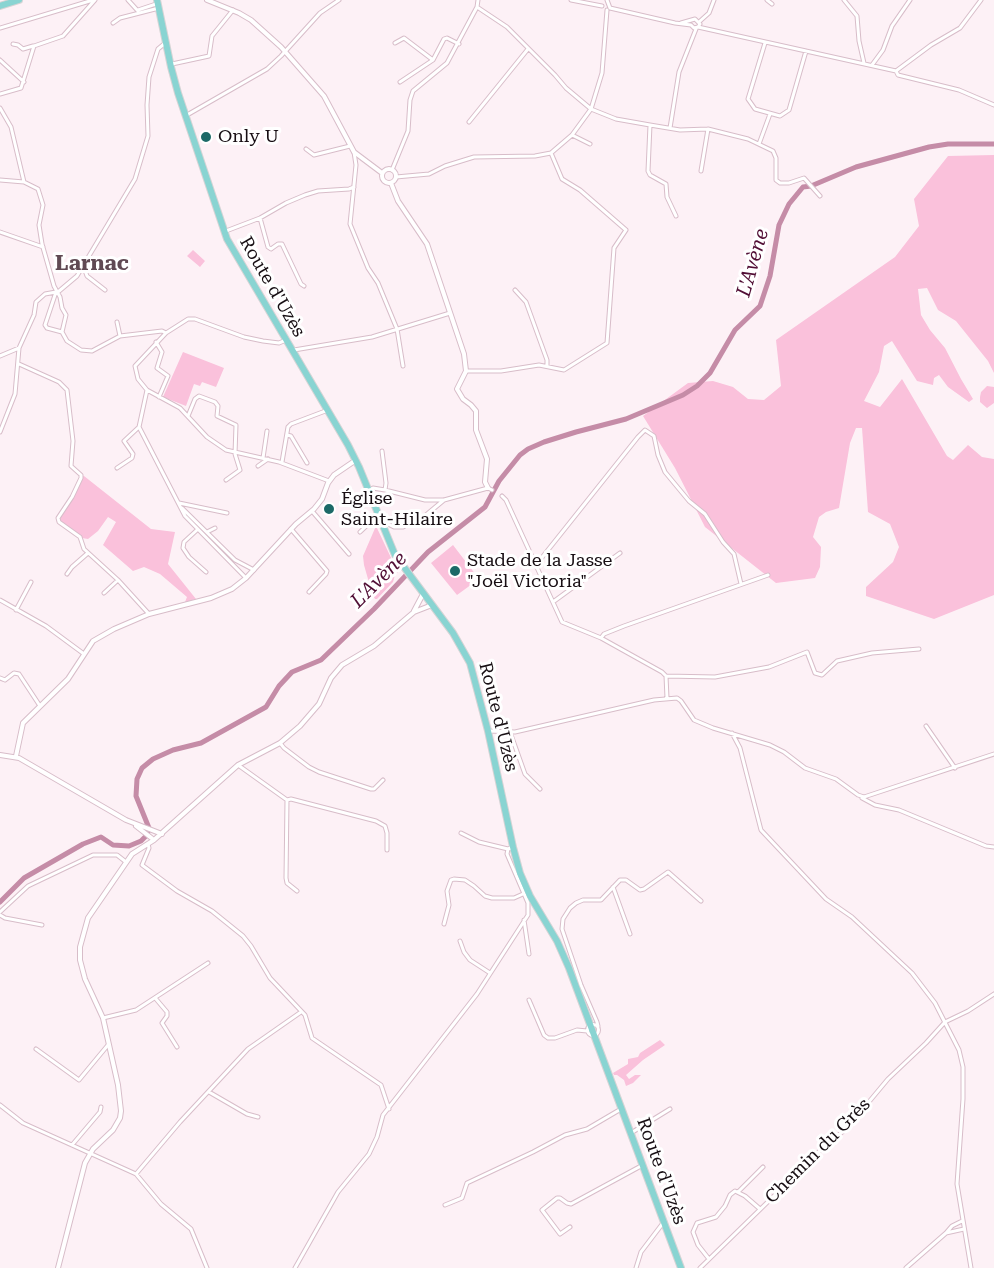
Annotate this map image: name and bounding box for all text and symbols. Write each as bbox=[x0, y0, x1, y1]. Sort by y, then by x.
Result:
place label: Only U bbox=[218, 126, 279, 148]
marker: Only U bbox=[199, 130, 213, 144]
water label: L'Avène bbox=[732, 226, 774, 300]
street label: Route d'Uzès bbox=[235, 233, 309, 341]
district label: Larnac bbox=[55, 251, 129, 277]
place label: Église Saint-Hilaire bbox=[341, 488, 453, 530]
marker: Église Saint-Hilaire bbox=[322, 502, 336, 516]
water label: L'Avène bbox=[346, 547, 412, 613]
place label: Stade de la Jasse "Joël Victoria" bbox=[467, 550, 612, 592]
marker: Stade de la Jasse "Joël Victoria" bbox=[448, 564, 462, 578]
street label: Route d'Uzès bbox=[474, 660, 522, 774]
street label: Chemin du Grès bbox=[761, 1094, 875, 1208]
street label: Route d'Uzès bbox=[632, 1115, 690, 1227]

